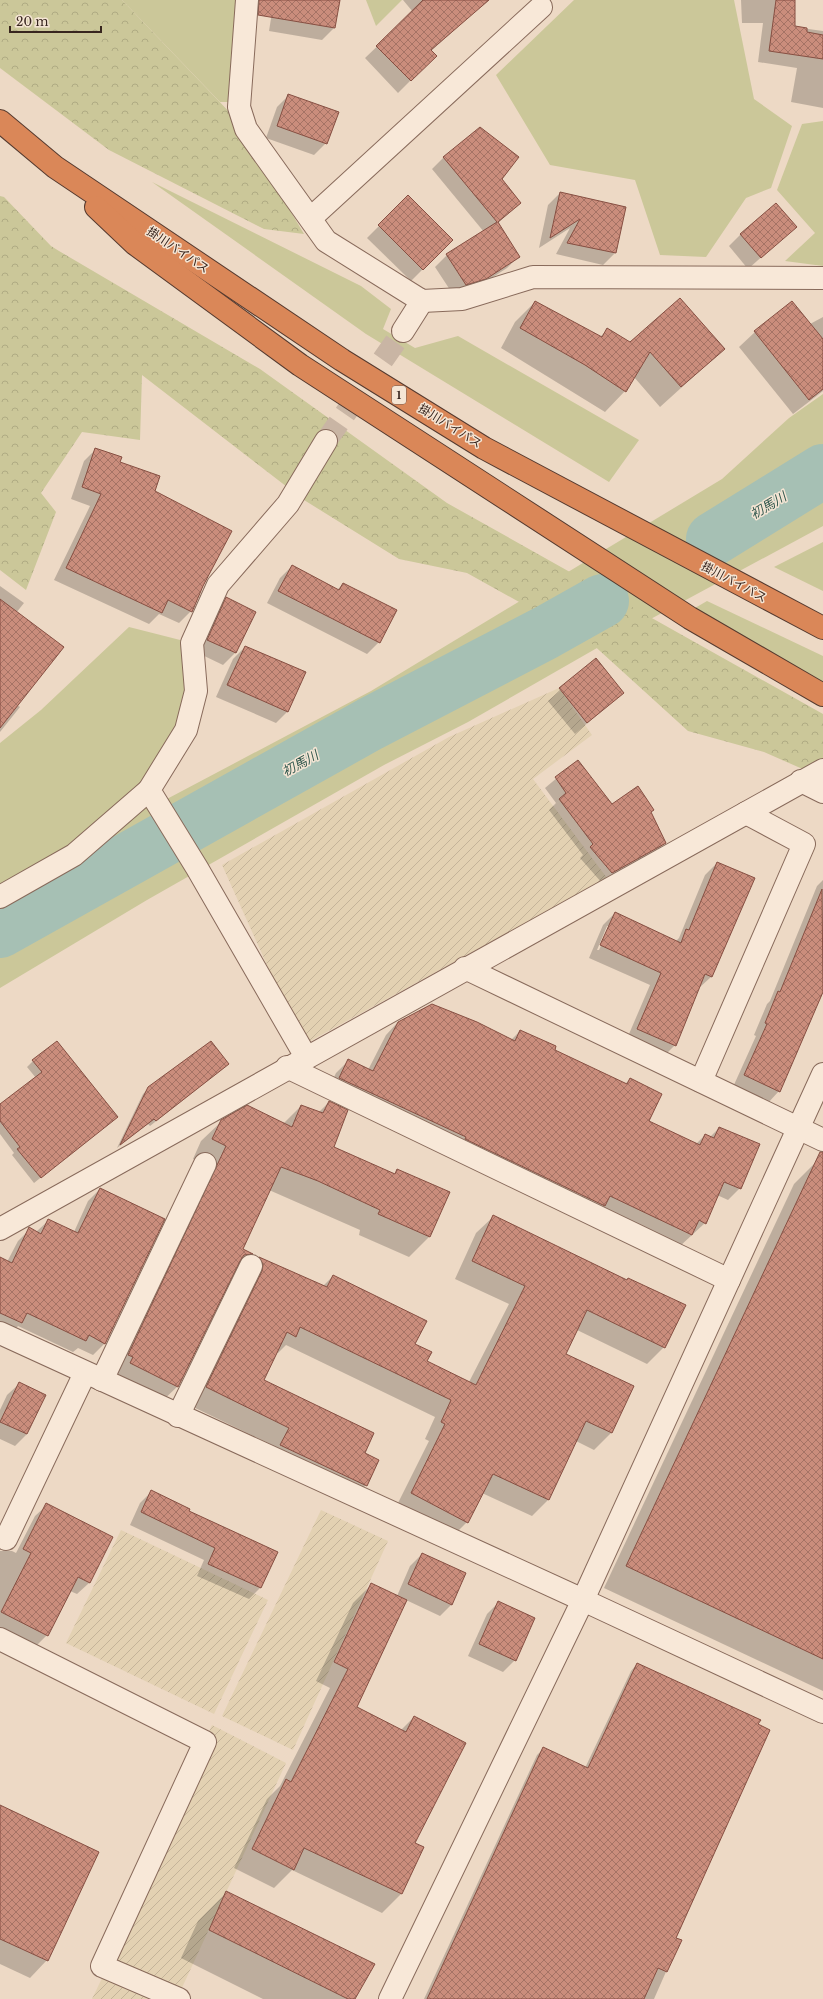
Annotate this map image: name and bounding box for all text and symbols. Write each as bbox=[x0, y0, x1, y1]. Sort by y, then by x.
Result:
scale bar bbox=[10, 8, 101, 34]
text: 20 m bbox=[16, 14, 48, 29]
street label: 掛川バイパス bbox=[144, 223, 212, 276]
road number: 1 bbox=[392, 386, 406, 404]
street label: 掛川バイパス bbox=[416, 400, 485, 451]
water label: 初馬川 bbox=[747, 487, 791, 523]
street label: 掛川バイパス bbox=[699, 558, 769, 605]
water label: 初馬川 bbox=[279, 746, 323, 780]

